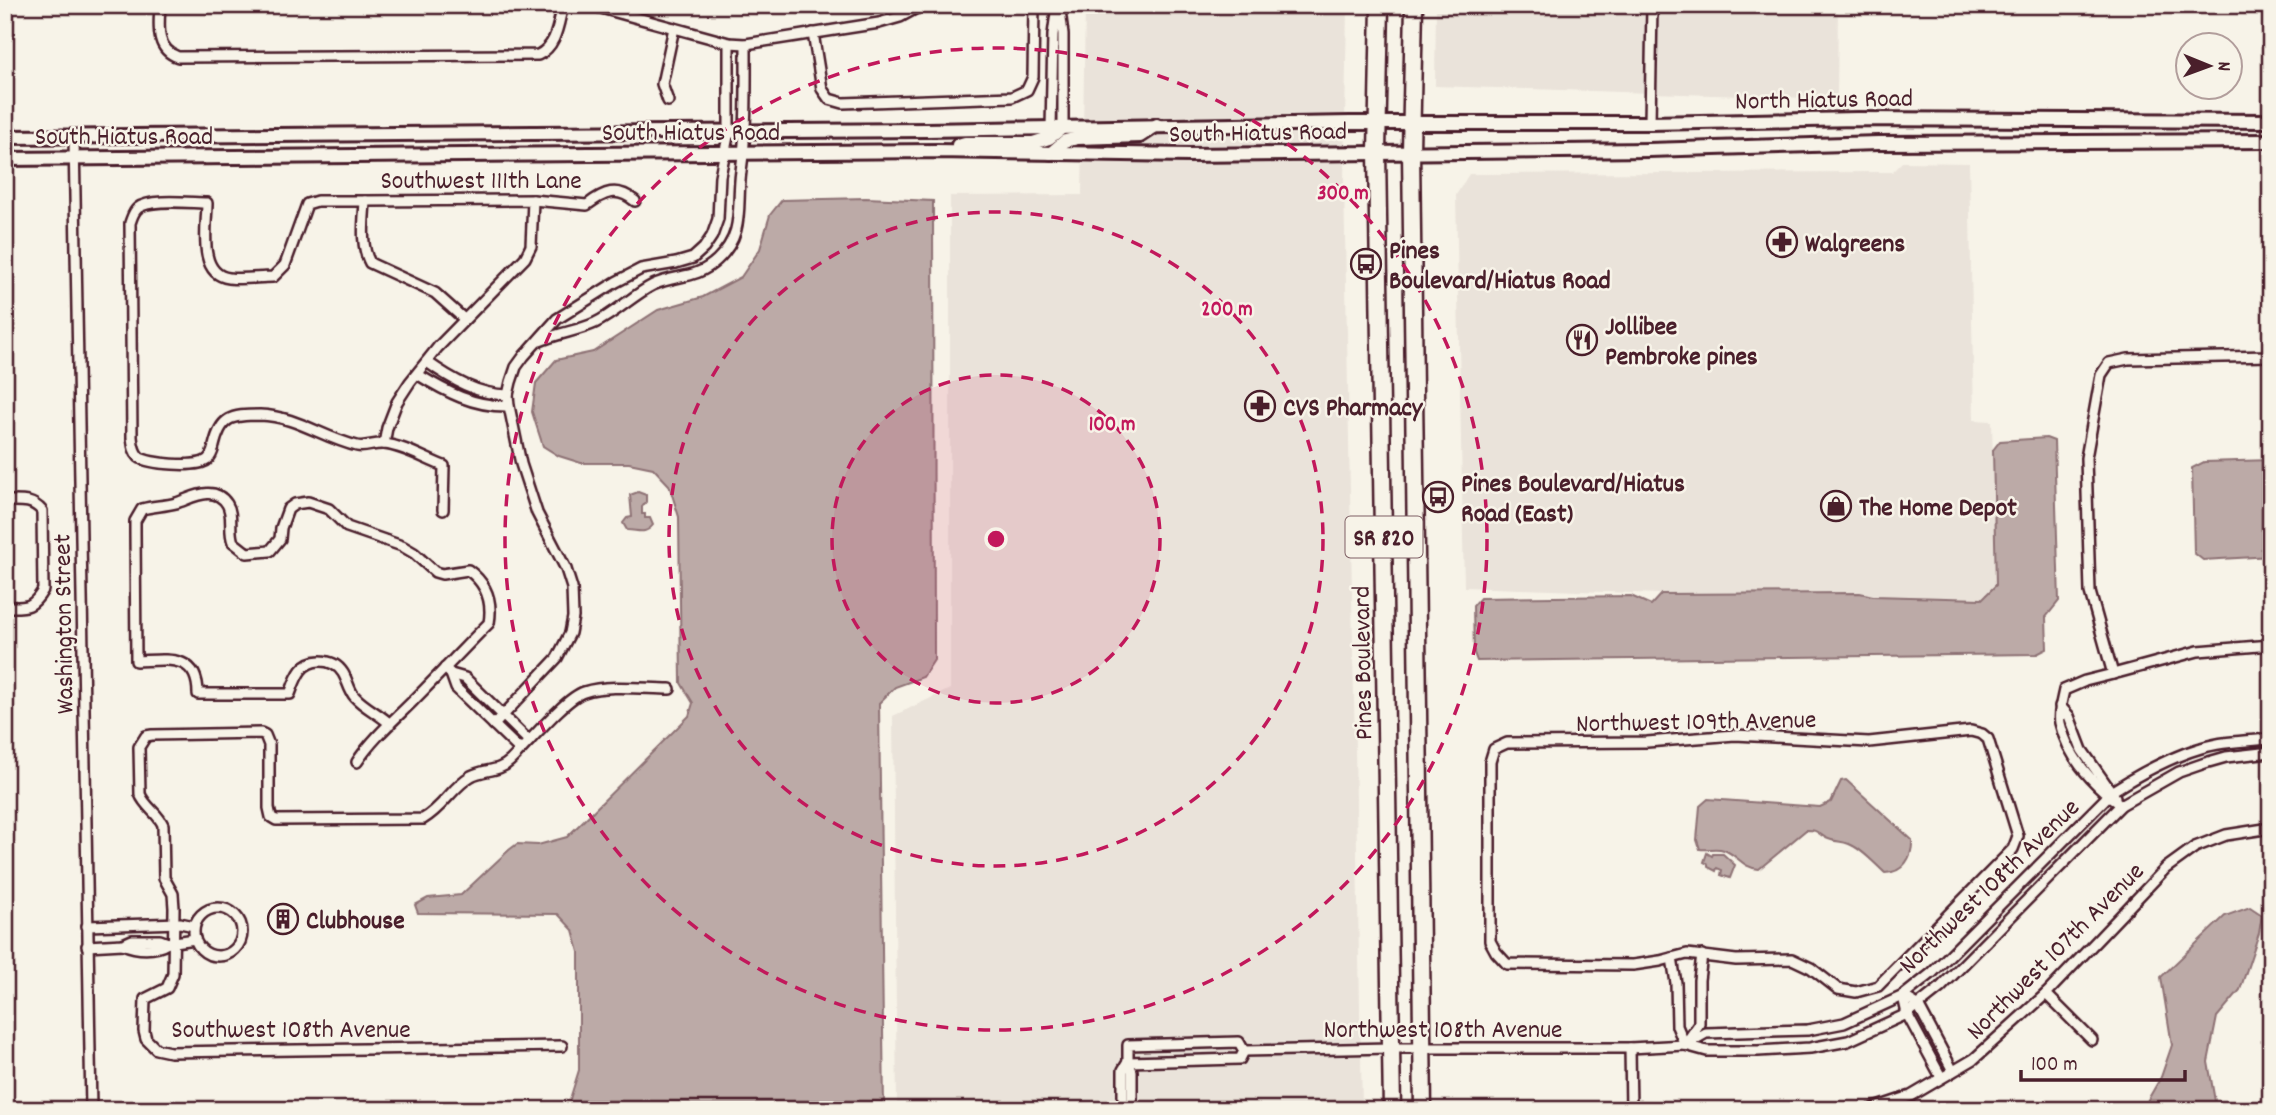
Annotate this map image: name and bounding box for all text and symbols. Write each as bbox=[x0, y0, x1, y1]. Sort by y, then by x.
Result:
north arrow bbox=[2174, 32, 2244, 102]
text: N bbox=[2209, 61, 2236, 71]
street label: North Hiatus Road bbox=[1735, 81, 1913, 122]
street label: South Hiatus Road bbox=[1169, 114, 1348, 155]
street label: South Hiatus Road bbox=[602, 116, 780, 153]
street label: South Hiatus Road bbox=[35, 120, 213, 157]
street label: Southwest 111th Lane bbox=[380, 164, 582, 201]
text: 300 m bbox=[1317, 180, 1369, 210]
pharmacy icon: Walgreens bbox=[1765, 225, 1799, 259]
place label: Walgreens bbox=[1805, 227, 1905, 264]
place label: Pines Boulevard/Hiatus Road bbox=[1389, 234, 1611, 301]
bus stop icon: Pines Boulevard/Hiatus Road bbox=[1349, 247, 1383, 281]
text: 200 m bbox=[1201, 296, 1253, 326]
place label: Jollibee Pembroke pines bbox=[1605, 310, 1758, 377]
restaurant icon: Jollibee Pembroke pines bbox=[1565, 323, 1599, 357]
pharmacy icon: CVS Pharmacy bbox=[1243, 389, 1277, 423]
place label: CVS Pharmacy bbox=[1283, 391, 1424, 428]
text: 100 m bbox=[1089, 411, 1135, 441]
place label: Pines Boulevard/Hiatus Road (East) bbox=[1461, 467, 1685, 534]
bus stop icon: Pines Boulevard/Hiatus Road (East) bbox=[1421, 480, 1455, 514]
shop icon: The Home Depot bbox=[1819, 489, 1853, 523]
place label: The Home Depot bbox=[1859, 491, 2017, 528]
road number: SR 820 bbox=[1346, 516, 1422, 558]
centre of rings bbox=[984, 527, 1008, 551]
street label: Washington Street bbox=[45, 533, 86, 714]
street label: Pines Boulevard bbox=[1345, 585, 1384, 741]
street label: Northwest 109th Avenue bbox=[1575, 703, 1817, 744]
street label: Northwest 108th Avenue bbox=[1892, 791, 2089, 984]
street label: Northwest 107th Avenue bbox=[1959, 855, 2154, 1050]
building icon: Clubhouse bbox=[266, 902, 300, 936]
place label: Clubhouse bbox=[306, 904, 405, 941]
street label: Southwest 108th Avenue bbox=[171, 1013, 411, 1050]
street label: Northwest 108th Avenue bbox=[1323, 1013, 1563, 1050]
scale bar bbox=[2021, 1038, 2185, 1082]
text: 100 m bbox=[2031, 1051, 2078, 1081]

